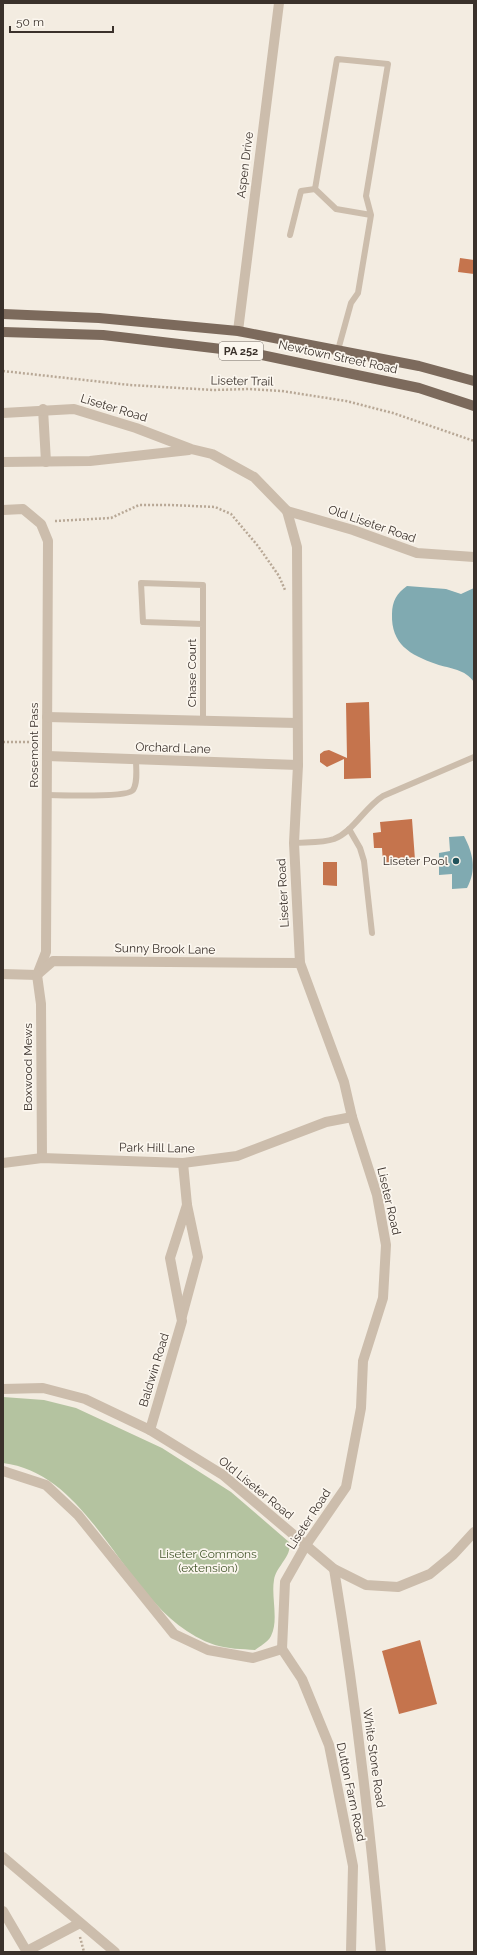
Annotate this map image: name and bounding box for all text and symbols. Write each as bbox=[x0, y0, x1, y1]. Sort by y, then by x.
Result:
scale bar bbox=[10, 8, 113, 34]
text: 50 m bbox=[16, 15, 44, 29]
street label: Aspen Drive bbox=[234, 131, 256, 199]
street label: Newtown Street Road bbox=[277, 338, 399, 376]
road number: PA 252 bbox=[219, 342, 263, 360]
street label: Liseter Trail bbox=[210, 373, 274, 389]
street label: Liseter Road bbox=[79, 391, 149, 425]
street label: Old Liseter Road bbox=[326, 502, 418, 546]
street label: Chase Court bbox=[185, 639, 199, 707]
street label: Rosemont Pass bbox=[27, 702, 41, 788]
street label: Orchard Lane bbox=[135, 740, 211, 756]
place label: Liseter Pool bbox=[383, 854, 449, 868]
marker: Liseter Pool bbox=[451, 856, 461, 866]
street label: Liseter Road bbox=[274, 858, 292, 928]
street label: Sunny Brook Lane bbox=[114, 941, 216, 957]
street label: Boxwood Mews bbox=[21, 1023, 35, 1111]
street label: Park Hill Lane bbox=[119, 1140, 195, 1156]
street label: Liseter Road bbox=[374, 1166, 404, 1236]
street label: Baldwin Road bbox=[136, 1331, 172, 1409]
street label: Old Liseter Road bbox=[216, 1454, 296, 1522]
street label: Liseter Road bbox=[284, 1486, 334, 1552]
park label: Liseter Commons (extension) bbox=[159, 1547, 257, 1575]
street label: White Stone Road bbox=[360, 1707, 388, 1809]
street label: Dutton Farm Road bbox=[334, 1741, 368, 1843]

